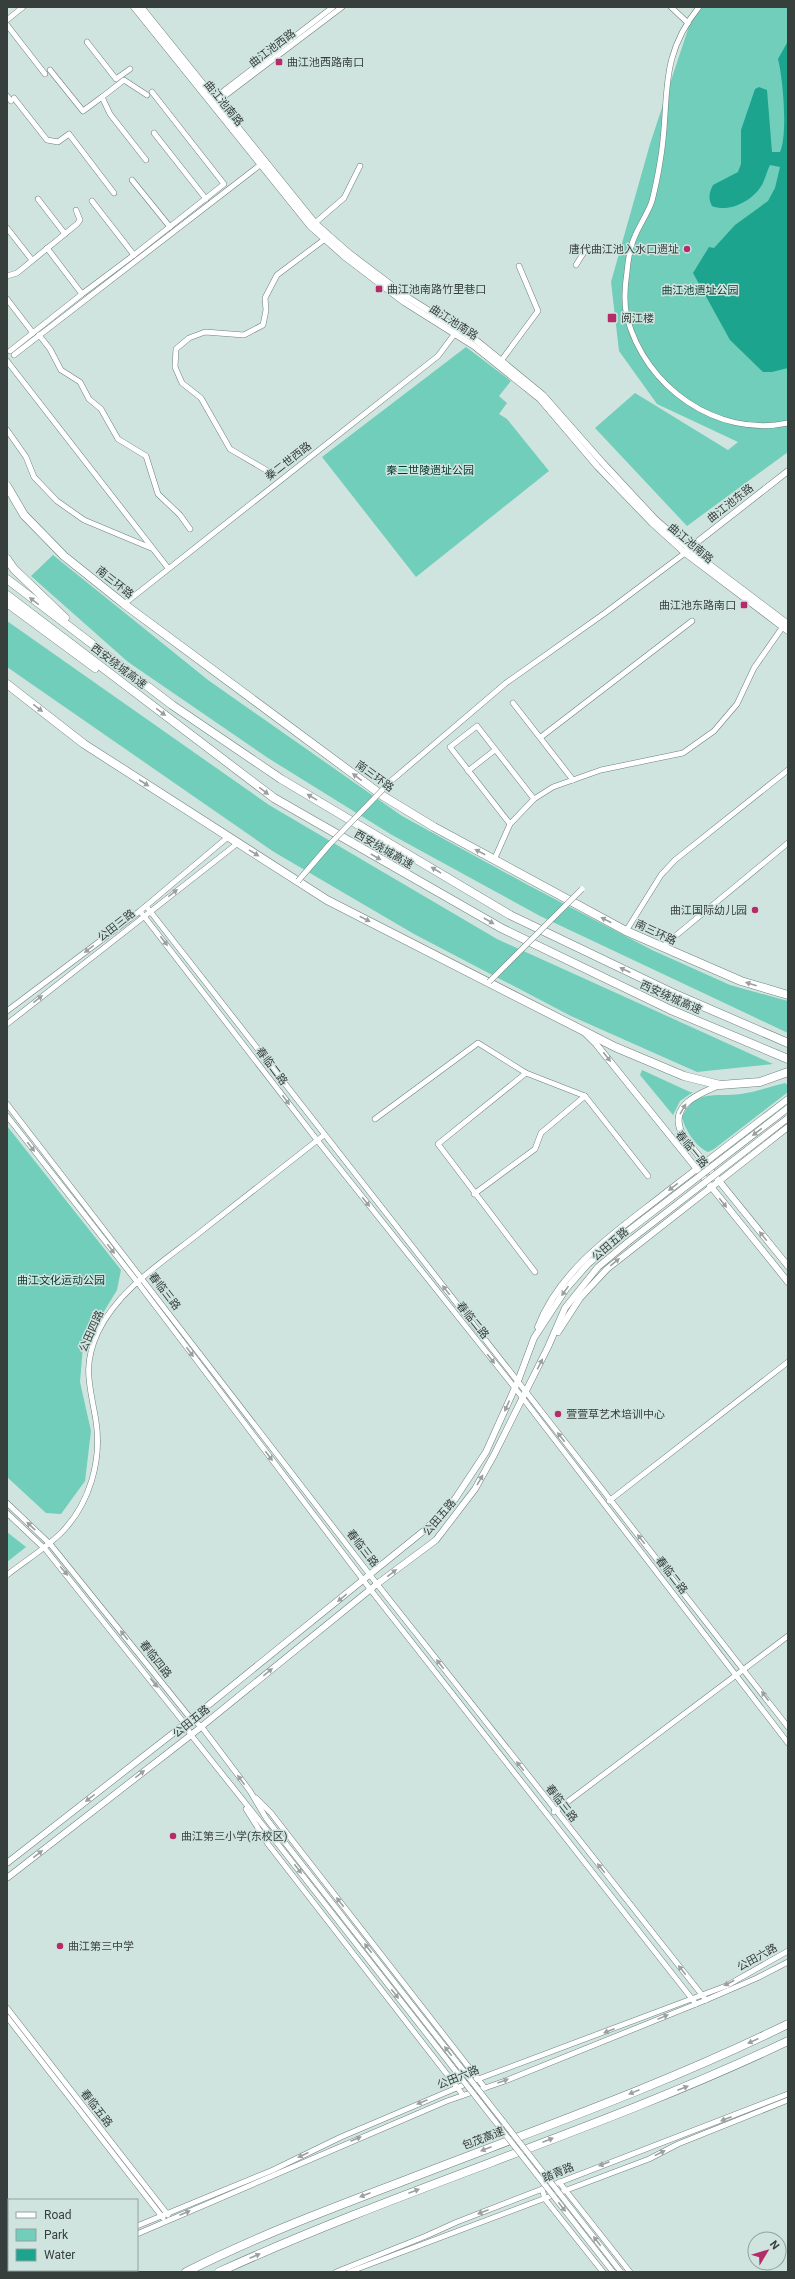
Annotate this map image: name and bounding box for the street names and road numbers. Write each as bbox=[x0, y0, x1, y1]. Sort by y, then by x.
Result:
street label: 曲江池西路 bbox=[246, 27, 298, 70]
street label: 曲江池南路 bbox=[201, 78, 246, 129]
street label: 曲江池南路 bbox=[427, 302, 480, 343]
street label: 秦二世西路 bbox=[263, 439, 314, 483]
street label: 曲江池东路 bbox=[705, 481, 756, 525]
street label: 曲江池南路 bbox=[665, 521, 716, 566]
street label: 南三环路 bbox=[93, 564, 136, 601]
street label: 西安绕城高速 bbox=[88, 641, 149, 691]
street label: 南三环路 bbox=[353, 758, 396, 795]
street label: 西安绕城高速 bbox=[352, 827, 416, 872]
street label: 公田三路 bbox=[95, 907, 138, 944]
street label: 南三环路 bbox=[633, 917, 678, 948]
street label: 西安绕城高速 bbox=[638, 978, 704, 1017]
street label: 春临二路 bbox=[253, 1045, 290, 1088]
street label: 春临一路 bbox=[673, 1128, 711, 1171]
street label: 公田五路 bbox=[589, 1225, 631, 1264]
street label: 春临三路 bbox=[146, 1270, 183, 1313]
street label: 春临二路 bbox=[454, 1299, 492, 1342]
street label: 公田四路 bbox=[77, 1308, 106, 1354]
street label: 公田五路 bbox=[420, 1496, 459, 1538]
street label: 春临三路 bbox=[344, 1527, 381, 1570]
street label: 春临二路 bbox=[653, 1554, 690, 1597]
street label: 春临四路 bbox=[137, 1638, 174, 1681]
street label: 公田五路 bbox=[170, 1702, 213, 1740]
street label: 春临三路 bbox=[543, 1782, 580, 1825]
street label: 公田六路 bbox=[735, 1941, 780, 1974]
street label: 公田六路 bbox=[435, 2063, 481, 2092]
street label: 春临五路 bbox=[78, 2087, 115, 2130]
street label: 包茂高速 bbox=[460, 2125, 506, 2152]
street label: 踏青路 bbox=[540, 2160, 576, 2185]

